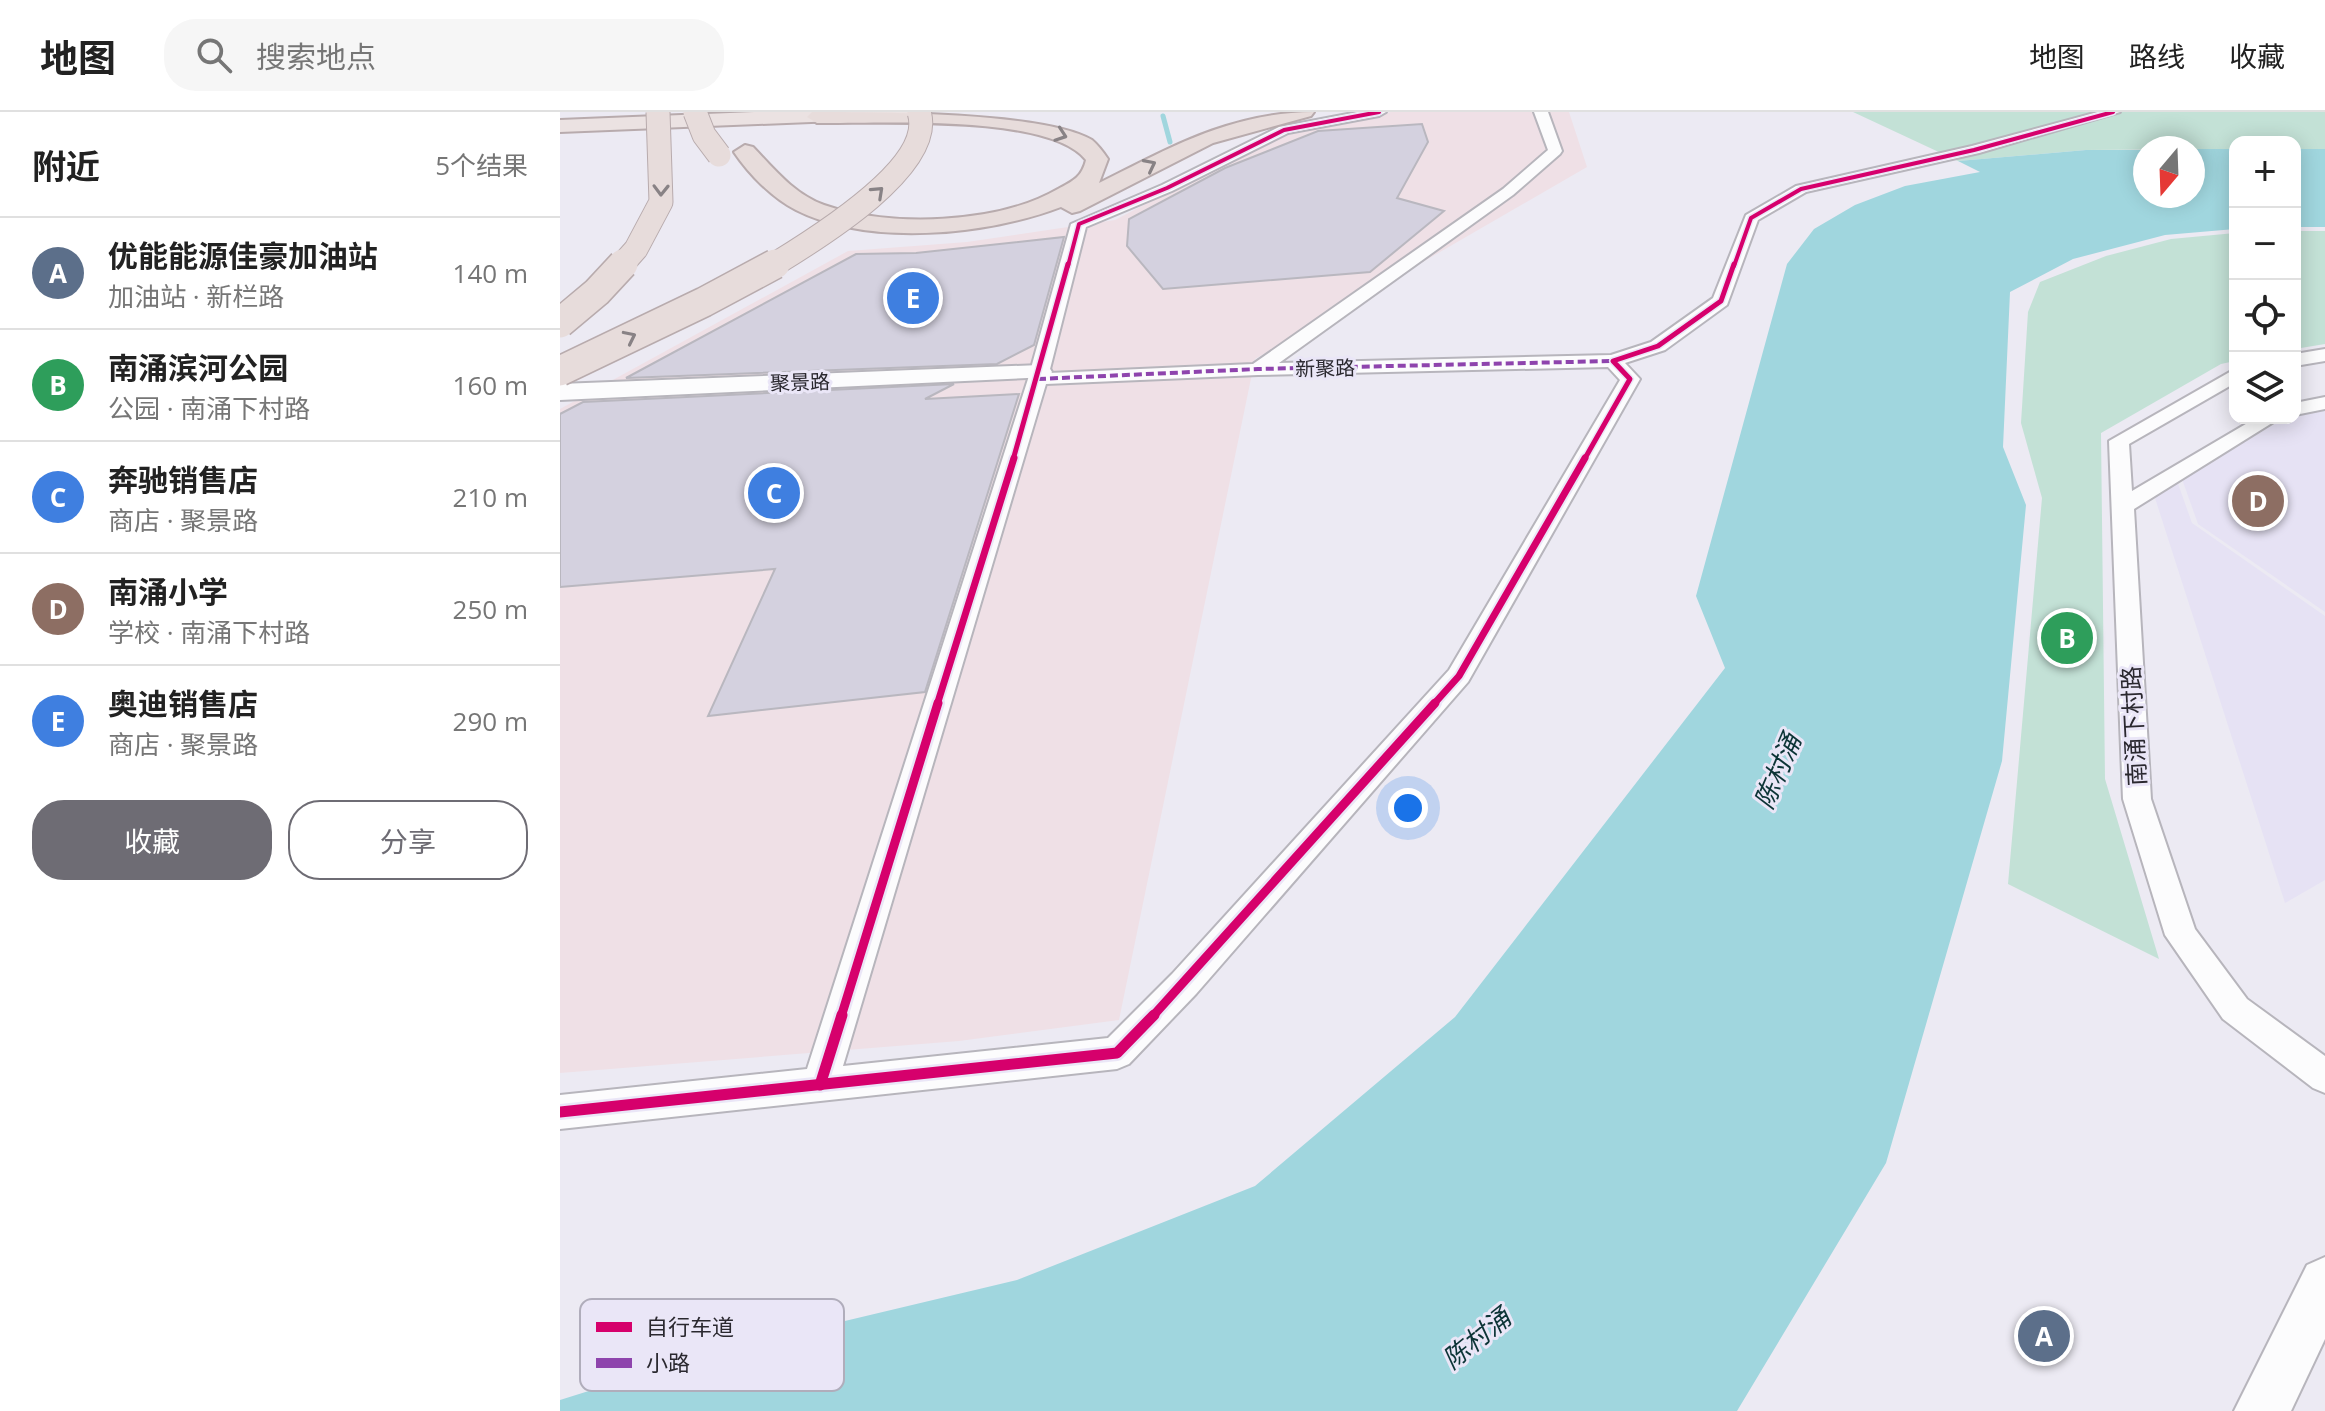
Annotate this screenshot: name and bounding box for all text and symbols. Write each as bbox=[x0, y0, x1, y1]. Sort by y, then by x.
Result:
search box bbox=[164, 19, 724, 91]
text: 地图 bbox=[40, 31, 116, 83]
icon: search bbox=[192, 33, 236, 77]
text: 搜索地点 bbox=[256, 36, 376, 77]
text: 地图 bbox=[2029, 37, 2085, 75]
text: 路线 bbox=[2129, 37, 2185, 75]
text: 收藏 bbox=[2229, 37, 2285, 75]
one-way arrow bbox=[1054, 125, 1068, 141]
north arrow bbox=[2133, 136, 2205, 208]
map controls bbox=[2229, 136, 2301, 424]
button: + bbox=[2229, 136, 2301, 208]
text: 附近 bbox=[32, 143, 100, 189]
text: 5个结果 bbox=[435, 147, 528, 183]
one-way arrow bbox=[1141, 160, 1156, 175]
one-way arrow bbox=[652, 184, 669, 197]
one-way arrow bbox=[868, 187, 883, 201]
button: − bbox=[2229, 208, 2301, 280]
text: 优能能源佳豪加油站 bbox=[108, 235, 378, 276]
text: A bbox=[49, 255, 67, 291]
text: 140 m bbox=[453, 255, 528, 291]
pin: E bbox=[887, 268, 939, 328]
text: 加油站 · 新栏路 bbox=[108, 278, 284, 314]
button: locate bbox=[2229, 280, 2301, 352]
one-way arrow bbox=[622, 331, 637, 347]
text: 南涌滨河公园 bbox=[108, 347, 288, 388]
button: layers bbox=[2229, 352, 2301, 424]
street label: 新聚路 bbox=[1295, 354, 1355, 382]
text: B bbox=[49, 367, 67, 403]
text: 160 m bbox=[453, 367, 528, 403]
street label: 聚景路 bbox=[770, 367, 830, 397]
text: 公园 · 南涌下村路 bbox=[108, 390, 310, 426]
text: 奔驰销售店 bbox=[108, 459, 258, 500]
pin: C bbox=[748, 463, 800, 523]
pin: D bbox=[2232, 471, 2284, 531]
text: C bbox=[50, 479, 66, 515]
text: 210 m bbox=[453, 479, 528, 515]
text: 商店 · 聚景路 bbox=[108, 502, 258, 538]
text: 南涌小学 bbox=[108, 571, 228, 612]
text: D bbox=[48, 591, 68, 627]
text: 250 m bbox=[453, 591, 528, 627]
pin: B bbox=[2041, 608, 2093, 668]
text: 学校 · 南涌下村路 bbox=[108, 614, 310, 650]
street label: 南涌下村路 bbox=[2113, 665, 2153, 787]
text: 奥迪销售店 bbox=[108, 683, 258, 724]
text: E bbox=[51, 703, 65, 739]
text: 290 m bbox=[453, 703, 528, 739]
water label: 陈村涌 bbox=[1745, 725, 1810, 814]
text: 商店 · 聚景路 bbox=[108, 726, 258, 762]
your location bbox=[1388, 788, 1428, 828]
button: 收藏 bbox=[32, 800, 272, 880]
button: 分享 bbox=[288, 800, 528, 880]
water label: 陈村涌 bbox=[1434, 1298, 1520, 1377]
legend bbox=[580, 1299, 844, 1391]
pin: A bbox=[2018, 1306, 2070, 1366]
text: 自行车道 bbox=[646, 1311, 734, 1341]
text: 小路 bbox=[646, 1347, 690, 1377]

